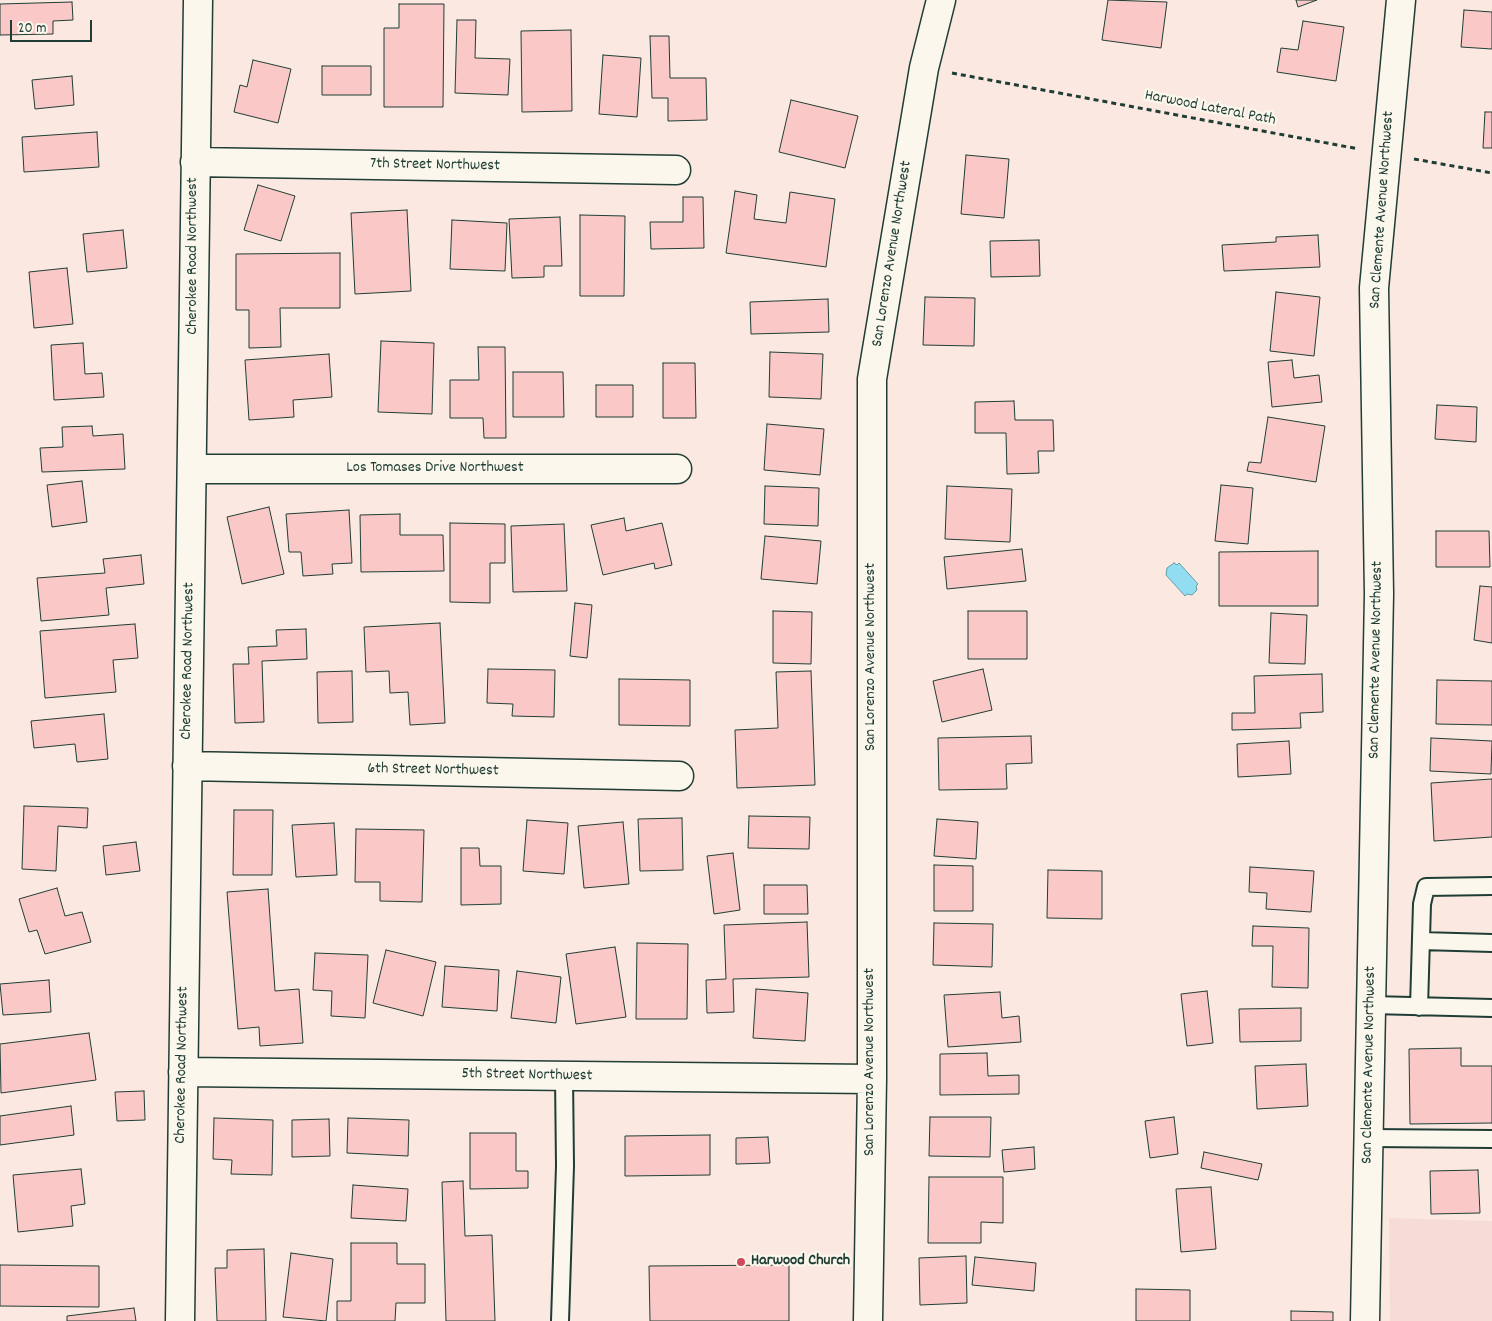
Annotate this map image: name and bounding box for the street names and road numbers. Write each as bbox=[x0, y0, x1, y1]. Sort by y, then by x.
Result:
street label: Harwood Lateral Path bbox=[1143, 87, 1277, 131]
street label: San Clemente Avenue Northwest bbox=[1367, 111, 1399, 309]
street label: 7th Street Northwest bbox=[370, 155, 500, 177]
street label: San Lorenzo Avenue Northwest bbox=[869, 160, 917, 348]
street label: Cherokee Road Northwest bbox=[184, 177, 204, 335]
street label: Los Tomases Drive Northwest bbox=[346, 459, 524, 479]
street label: San Clemente Avenue Northwest bbox=[1366, 561, 1388, 759]
street label: San Lorenzo Avenue Northwest bbox=[862, 563, 882, 751]
street label: Cherokee Road Northwest bbox=[178, 582, 200, 740]
street label: 6th Street Northwest bbox=[367, 760, 499, 782]
street label: San Clemente Avenue Northwest bbox=[1359, 966, 1381, 1164]
street label: San Lorenzo Avenue Northwest bbox=[861, 968, 881, 1156]
street label: Cherokee Road Northwest bbox=[172, 986, 194, 1144]
street label: 5th Street Northwest bbox=[461, 1065, 593, 1087]

